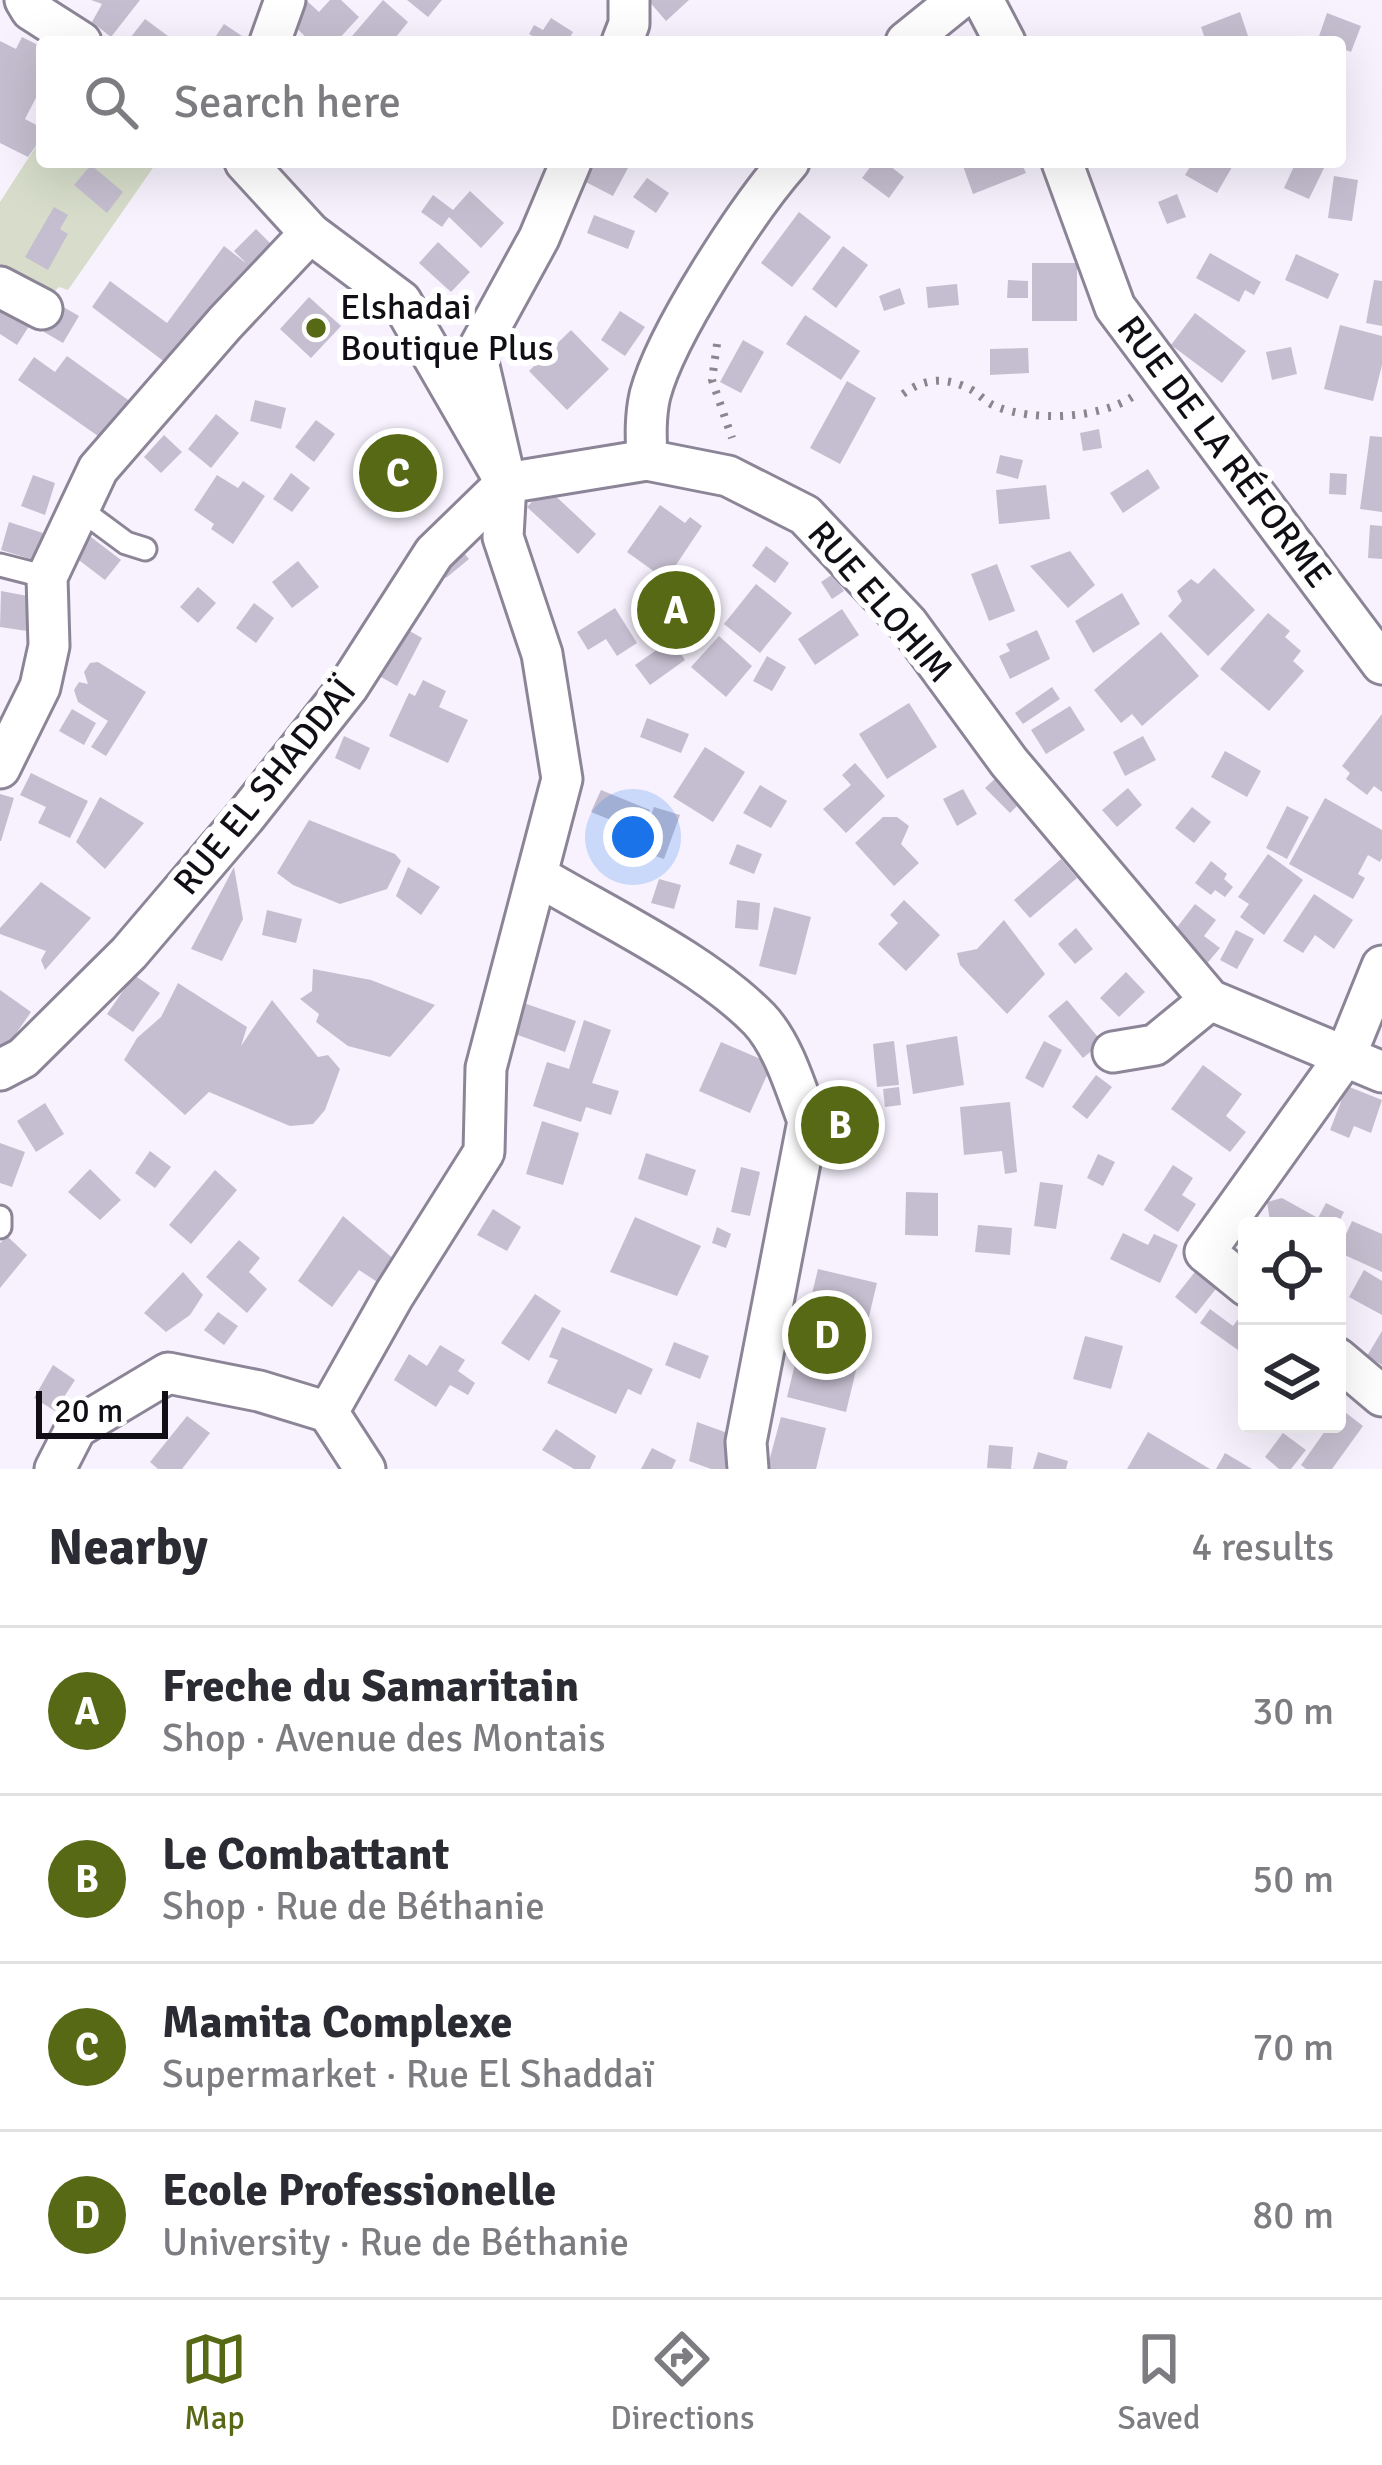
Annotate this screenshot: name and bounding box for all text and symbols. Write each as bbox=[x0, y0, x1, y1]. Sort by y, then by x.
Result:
search box bbox=[36, 36, 1346, 168]
icon: search bbox=[78, 69, 144, 135]
text: Search here bbox=[174, 75, 401, 130]
place label: Elshadai Boutique Plus bbox=[340, 285, 553, 371]
street label: RUE DE LA RÉFORME bbox=[1107, 307, 1341, 597]
marker: Elshadai Boutique Plus bbox=[303, 315, 329, 341]
pin: C bbox=[359, 428, 437, 518]
street label: RUE ELOHIM bbox=[798, 512, 962, 692]
pin: A bbox=[637, 565, 715, 655]
street label: RUE EL SHADDAÏ bbox=[164, 669, 367, 904]
your location bbox=[603, 807, 663, 867]
pin: B bbox=[801, 1080, 879, 1170]
map controls bbox=[1238, 1217, 1346, 1433]
button: locate bbox=[1238, 1217, 1346, 1325]
pin: D bbox=[788, 1290, 866, 1380]
button: layers bbox=[1238, 1325, 1346, 1433]
scale bar bbox=[36, 1385, 168, 1438]
text: 20 m bbox=[54, 1391, 123, 1432]
text: Nearby bbox=[48, 1516, 208, 1579]
text: 4 results bbox=[1191, 1523, 1334, 1571]
text: Freche du Samaritain bbox=[162, 1659, 579, 1714]
text: A bbox=[75, 1687, 99, 1735]
text: 30 m bbox=[1252, 1687, 1334, 1735]
text: Shop · Avenue des Montais bbox=[162, 1714, 605, 1762]
text: Le Combattant bbox=[162, 1827, 449, 1882]
text: B bbox=[75, 1855, 99, 1903]
text: 50 m bbox=[1252, 1855, 1334, 1903]
text: Shop · Rue de Béthanie bbox=[162, 1882, 545, 1930]
text: Mamita Complexe bbox=[162, 1995, 513, 2050]
text: C bbox=[75, 2023, 99, 2071]
text: 70 m bbox=[1252, 2023, 1334, 2071]
text: Supermarket · Rue El Shaddaï bbox=[162, 2050, 654, 2098]
text: Ecole Professionelle bbox=[162, 2163, 556, 2218]
text: D bbox=[74, 2191, 100, 2239]
text: 80 m bbox=[1252, 2191, 1334, 2239]
text: University · Rue de Béthanie bbox=[162, 2218, 629, 2266]
tab: Map bbox=[181, 2326, 247, 2439]
tab: Directions bbox=[610, 2326, 755, 2439]
tab: Saved bbox=[1117, 2326, 1201, 2439]

